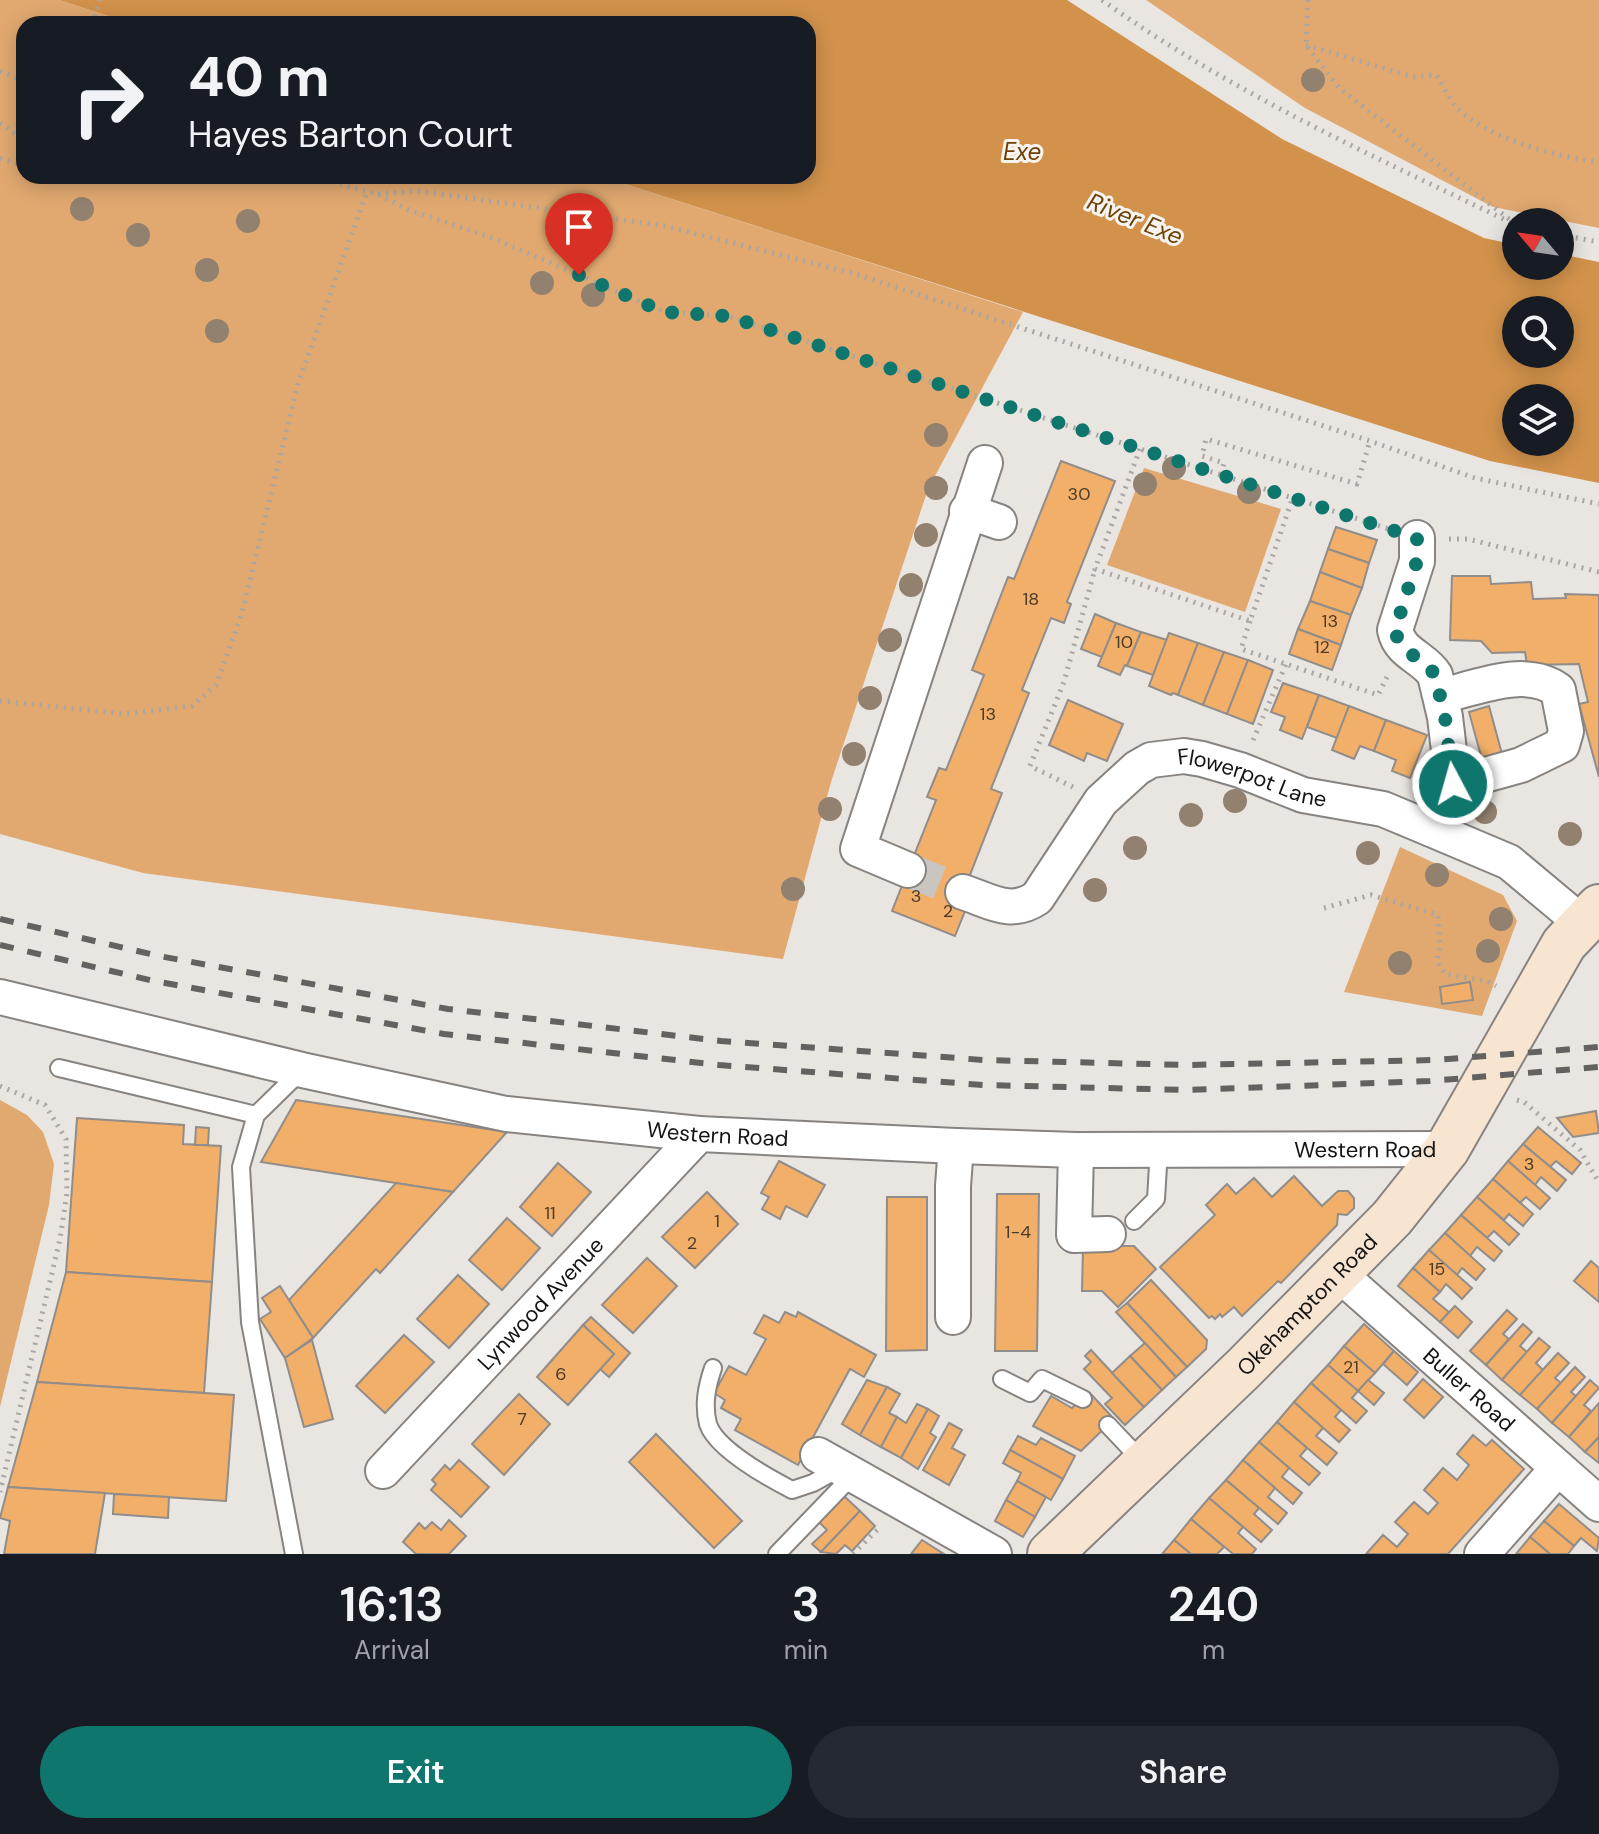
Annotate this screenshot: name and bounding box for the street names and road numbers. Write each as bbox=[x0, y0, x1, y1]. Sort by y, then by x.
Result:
street label: Flowerpot Lane bbox=[1176, 741, 1329, 814]
street label: Western Road bbox=[645, 1115, 789, 1153]
street label: Western Road bbox=[1294, 1135, 1436, 1164]
street label: Okehampton Road bbox=[1231, 1228, 1384, 1382]
street label: Lynwood Avenue bbox=[471, 1231, 610, 1376]
street label: Buller Road bbox=[1417, 1341, 1521, 1438]

